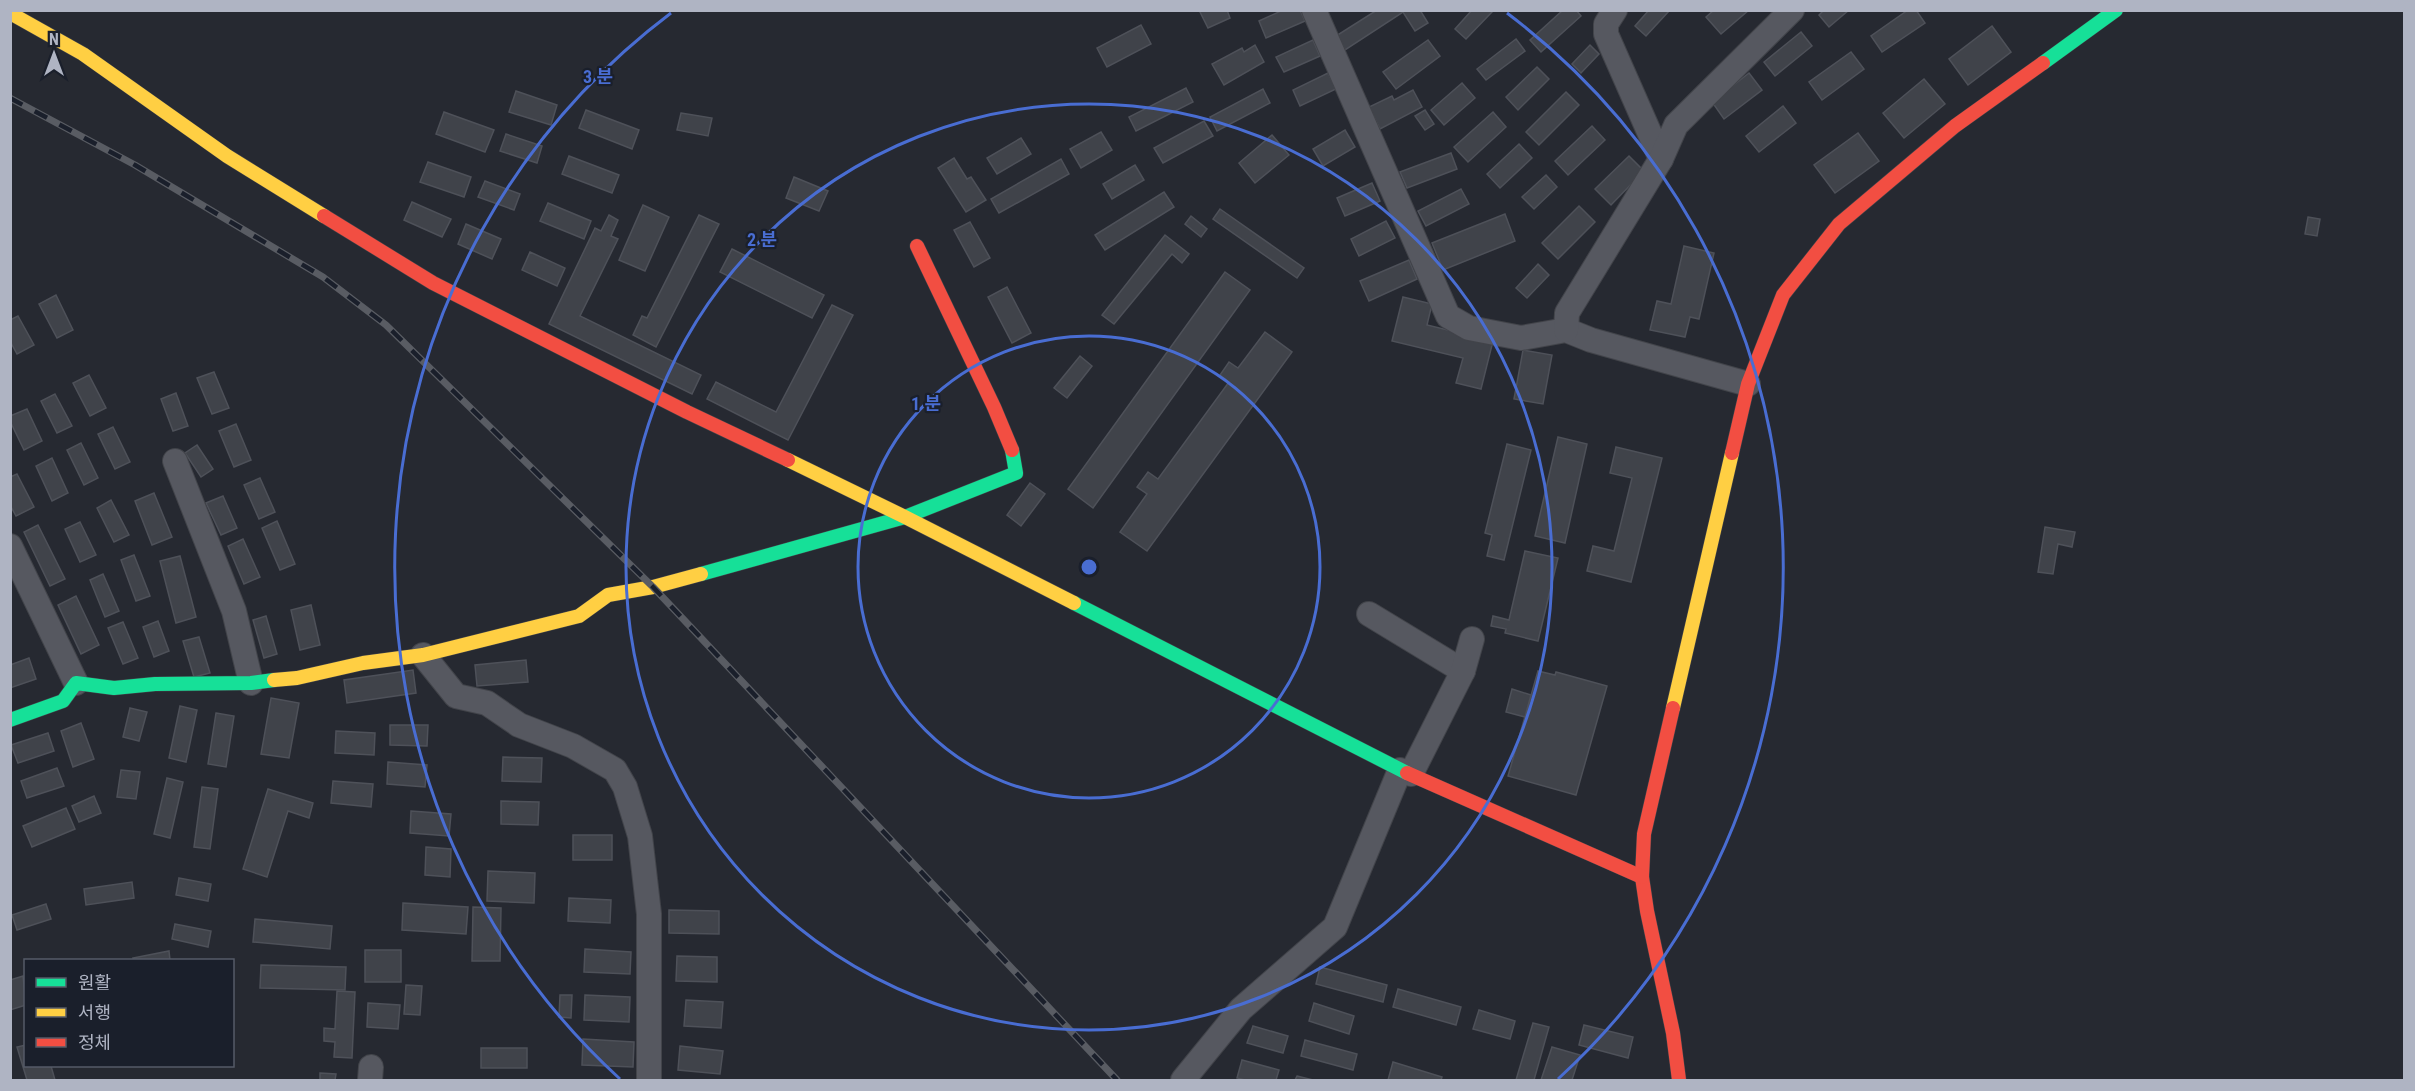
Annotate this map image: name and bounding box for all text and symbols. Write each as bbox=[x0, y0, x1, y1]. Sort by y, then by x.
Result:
north arrow bbox=[24, 24, 84, 84]
text: N bbox=[49, 30, 59, 49]
text: 3 분 bbox=[583, 66, 613, 87]
text: 2 분 bbox=[747, 229, 777, 250]
text: 1 분 bbox=[911, 393, 941, 414]
centre of rings bbox=[1079, 557, 1099, 577]
legend bbox=[24, 959, 234, 1067]
text: 원활 bbox=[78, 972, 111, 993]
text: 서행 bbox=[78, 1002, 111, 1023]
text: 정체 bbox=[78, 1032, 111, 1053]

